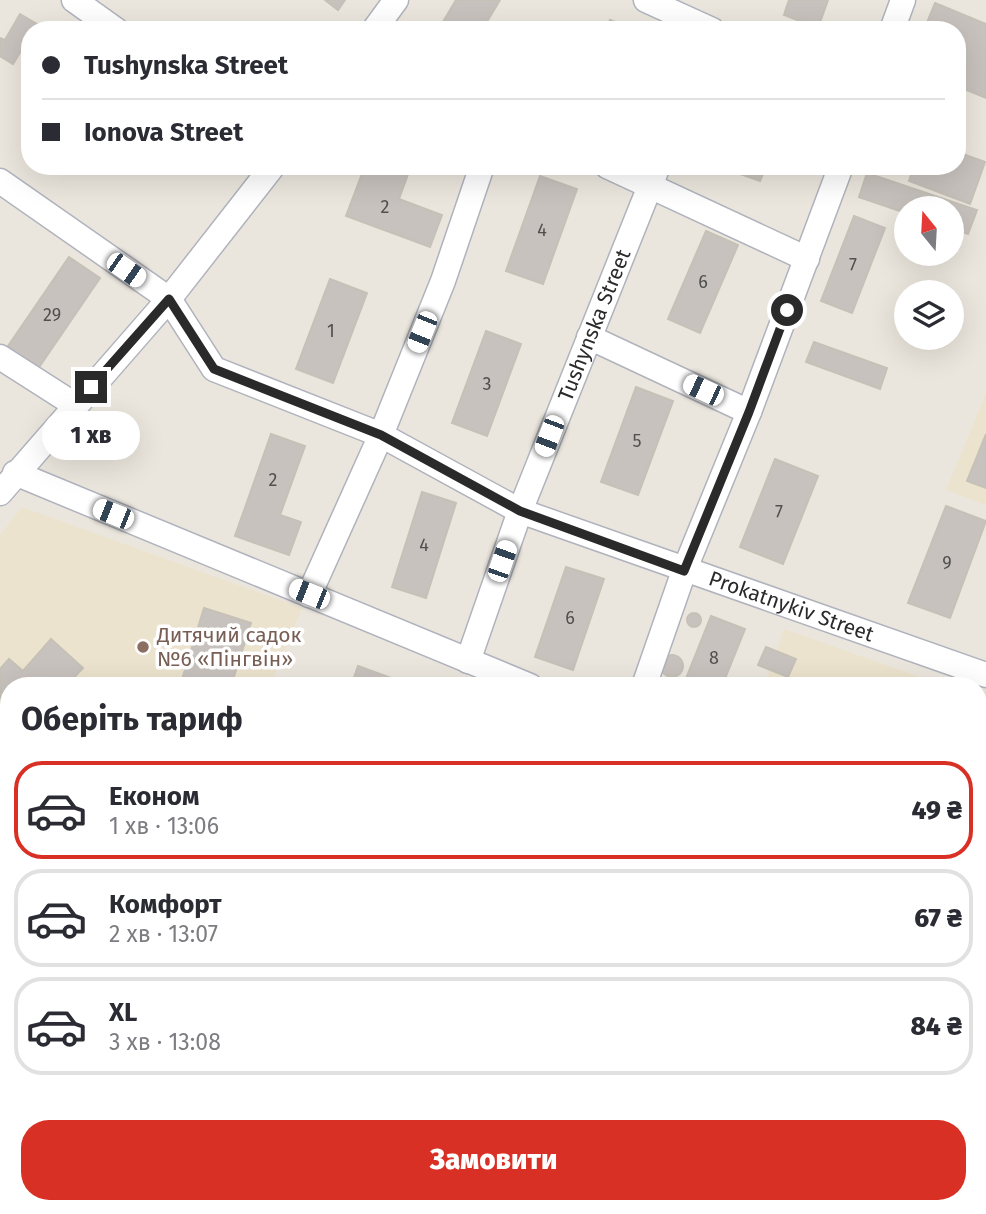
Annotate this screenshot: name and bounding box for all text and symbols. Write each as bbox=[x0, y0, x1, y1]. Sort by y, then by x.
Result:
text: Tushynska Street bbox=[84, 50, 288, 81]
text: Ionova Street bbox=[84, 117, 243, 148]
house number: 2 bbox=[381, 196, 390, 218]
north arrow bbox=[894, 196, 964, 266]
map controls bbox=[894, 196, 964, 350]
house number: 4 bbox=[537, 219, 547, 241]
street label: Tushynska Street bbox=[552, 245, 637, 405]
car bbox=[103, 249, 150, 291]
house number: 7 bbox=[849, 254, 857, 276]
house number: 6 bbox=[698, 271, 708, 293]
button: layers bbox=[894, 280, 964, 350]
route start bbox=[771, 294, 803, 326]
house number: 29 bbox=[43, 304, 61, 326]
car bbox=[405, 309, 440, 355]
house number: 1 bbox=[327, 320, 335, 342]
route end bbox=[75, 371, 107, 403]
car bbox=[680, 372, 727, 408]
house number: 3 bbox=[483, 373, 491, 395]
callout: 1 хв bbox=[42, 412, 140, 460]
car bbox=[532, 413, 567, 459]
text: 1 хв bbox=[71, 421, 111, 449]
house number: 5 bbox=[632, 430, 642, 452]
house number: 2 bbox=[269, 469, 278, 491]
car bbox=[90, 496, 137, 532]
house number: 7 bbox=[775, 501, 783, 523]
house number: 4 bbox=[419, 534, 429, 556]
car bbox=[486, 538, 519, 584]
house number: 9 bbox=[942, 552, 952, 574]
street label: Prokatnykiv Street bbox=[705, 565, 878, 648]
car bbox=[286, 576, 333, 612]
house number: 6 bbox=[565, 607, 575, 629]
place label: Дитячий садок №6 «Пінгвін» bbox=[156, 622, 302, 672]
marker: Дитячий садок №6 «Пінгвін» bbox=[135, 639, 151, 655]
house number: 8 bbox=[709, 647, 719, 669]
text: Оберіть тариф bbox=[21, 700, 243, 738]
icon: car bbox=[25, 779, 88, 842]
text: Економ bbox=[109, 781, 199, 812]
text: 49 ₴ bbox=[912, 795, 962, 826]
text: 1 хв · 13:06 bbox=[109, 812, 219, 840]
icon: car bbox=[25, 887, 88, 950]
text: Комфорт bbox=[109, 889, 222, 920]
text: 67 ₴ bbox=[914, 903, 962, 934]
text: 2 хв · 13:07 bbox=[109, 920, 218, 948]
icon: car bbox=[25, 995, 88, 1058]
text: XL bbox=[109, 997, 137, 1028]
text: 84 ₴ bbox=[910, 1011, 962, 1042]
text: 3 хв · 13:08 bbox=[109, 1028, 221, 1056]
button: Замовити bbox=[21, 1120, 966, 1200]

